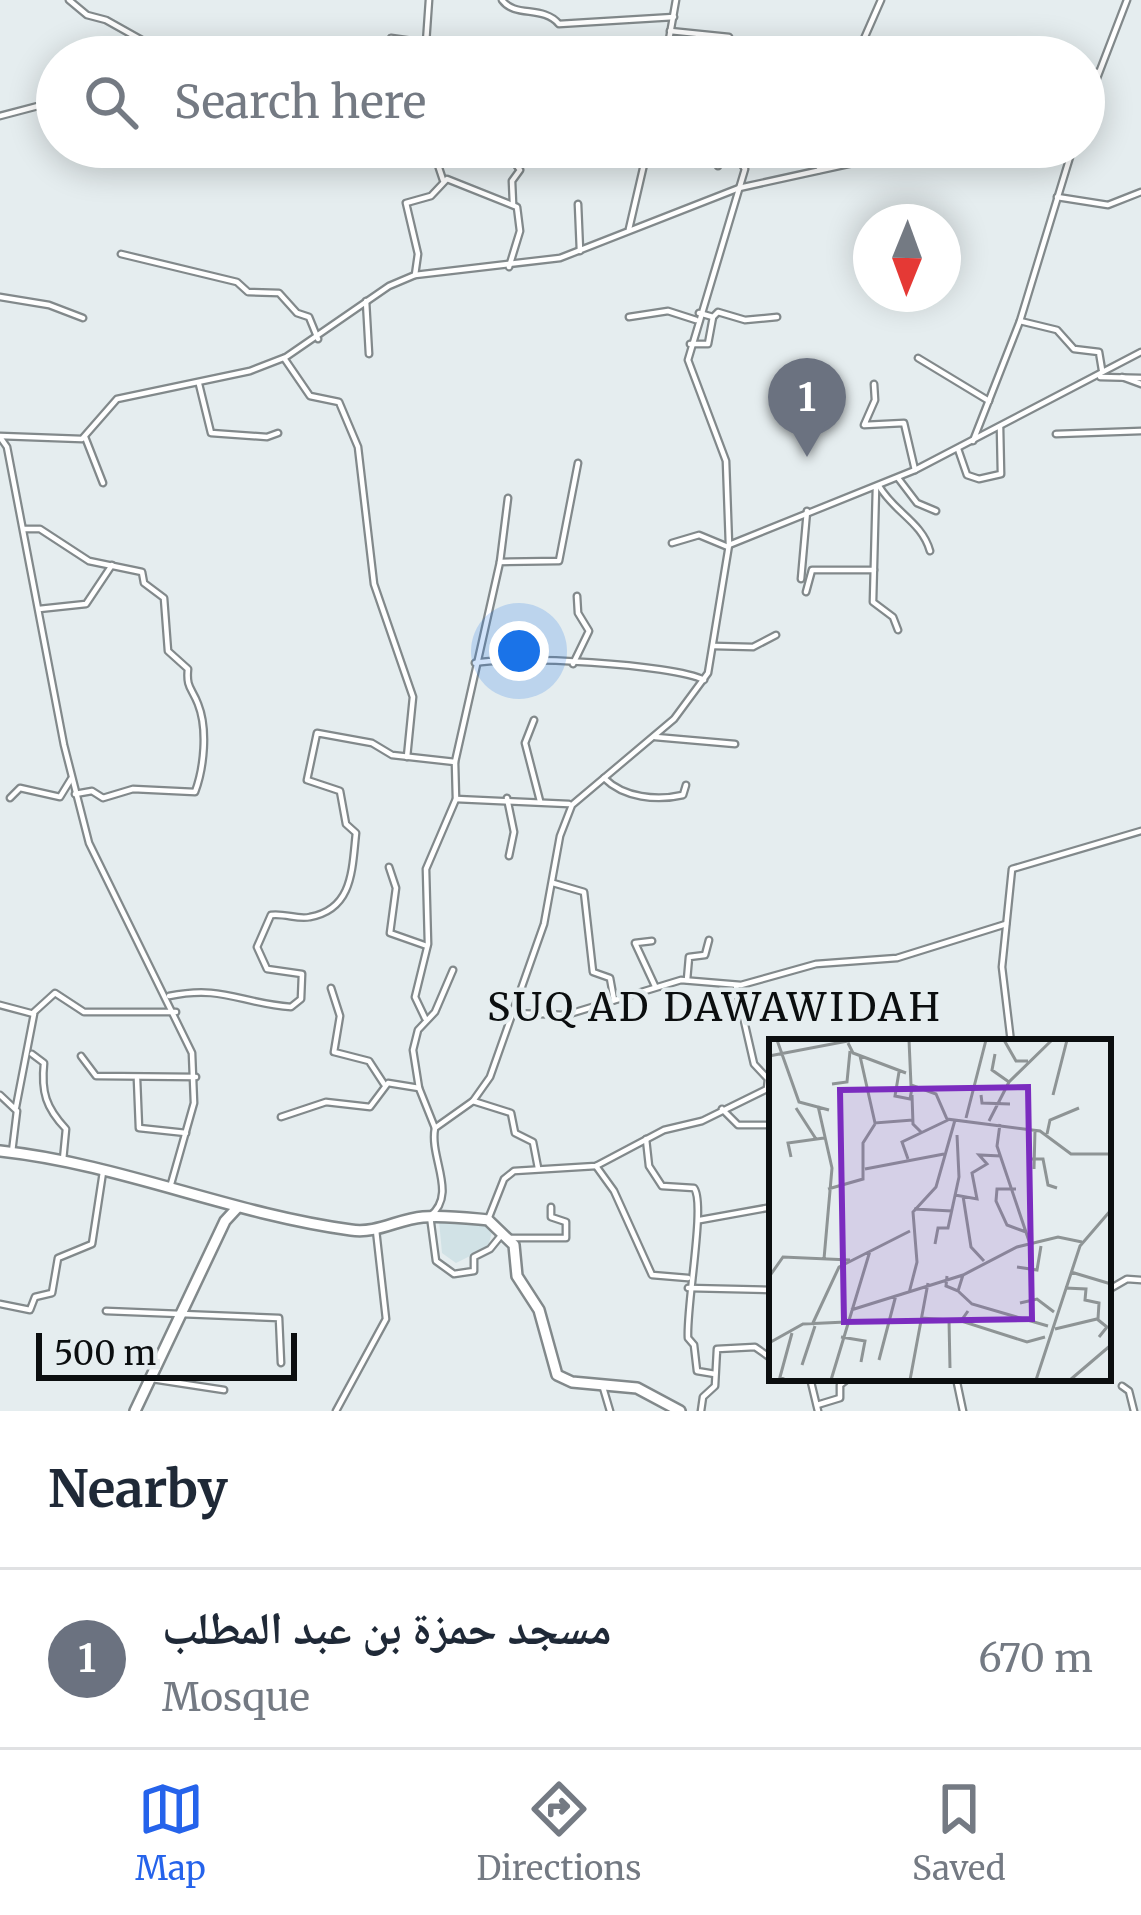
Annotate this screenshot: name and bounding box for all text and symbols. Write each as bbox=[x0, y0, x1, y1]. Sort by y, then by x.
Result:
search box bbox=[36, 36, 1105, 168]
icon: search bbox=[78, 69, 144, 135]
text: Search here bbox=[174, 74, 426, 130]
north arrow bbox=[853, 204, 961, 312]
pin: 1 bbox=[768, 358, 846, 457]
your location bbox=[489, 621, 549, 681]
district label: SUQ AD DAWAWIDAH bbox=[487, 983, 943, 1032]
inset map bbox=[769, 1039, 1111, 1381]
scale bar bbox=[36, 1327, 297, 1380]
text: 500 m bbox=[54, 1333, 156, 1374]
text: Nearby bbox=[48, 1457, 228, 1521]
text: مسجد حمزة بن عبد المطلب bbox=[162, 1600, 612, 1656]
text: 1 bbox=[78, 1634, 96, 1683]
text: 670 m bbox=[978, 1634, 1093, 1683]
text: Mosque bbox=[162, 1673, 310, 1722]
tab: Map bbox=[135, 1776, 206, 1889]
tab: Directions bbox=[476, 1776, 641, 1889]
tab: Saved bbox=[912, 1776, 1006, 1889]

